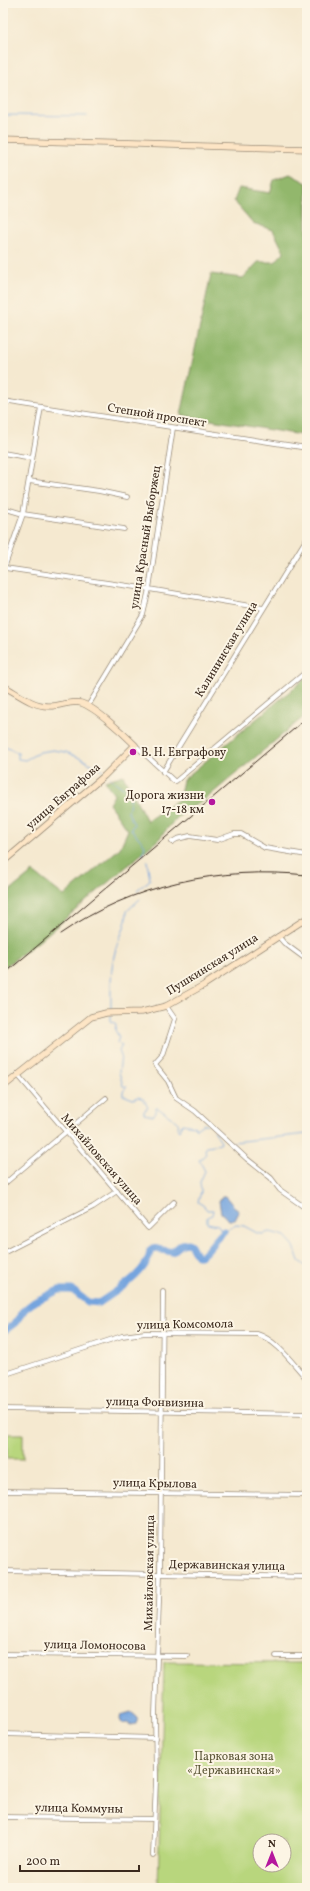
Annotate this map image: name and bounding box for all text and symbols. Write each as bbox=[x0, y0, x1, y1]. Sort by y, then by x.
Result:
street label: Степной проспект bbox=[106, 400, 208, 432]
street label: улица Красный Выборжец bbox=[127, 464, 165, 610]
street label: Калининская улица bbox=[192, 599, 262, 700]
place label: В. Н. Евграфову bbox=[141, 745, 227, 761]
marker: В. Н. Евграфову bbox=[128, 747, 138, 757]
street label: улица Евграфова bbox=[23, 760, 104, 834]
place label: Дорога жизни 17-18 км bbox=[125, 788, 204, 818]
marker: Дорога жизни 17-18 км bbox=[207, 797, 217, 807]
street label: Пушкинская улица bbox=[164, 930, 262, 1000]
street label: Михайловская улица bbox=[57, 1110, 146, 1209]
street label: улица Комсомола bbox=[137, 1316, 233, 1334]
street label: улица Фонвизина bbox=[106, 1394, 204, 1412]
street label: улица Крылова bbox=[113, 1475, 197, 1493]
street label: Михайловская улица bbox=[141, 1515, 159, 1631]
street label: Державинская улица bbox=[169, 1557, 285, 1575]
street label: улица Ломоносова bbox=[44, 1637, 146, 1655]
park label: Парковая зона «Державинская» bbox=[187, 1749, 281, 1779]
street label: улица Коммуны bbox=[35, 1800, 124, 1818]
north arrow bbox=[252, 1833, 292, 1873]
text: N bbox=[268, 1837, 276, 1852]
scale bar bbox=[20, 1847, 139, 1873]
text: 200 m bbox=[26, 1854, 60, 1870]

